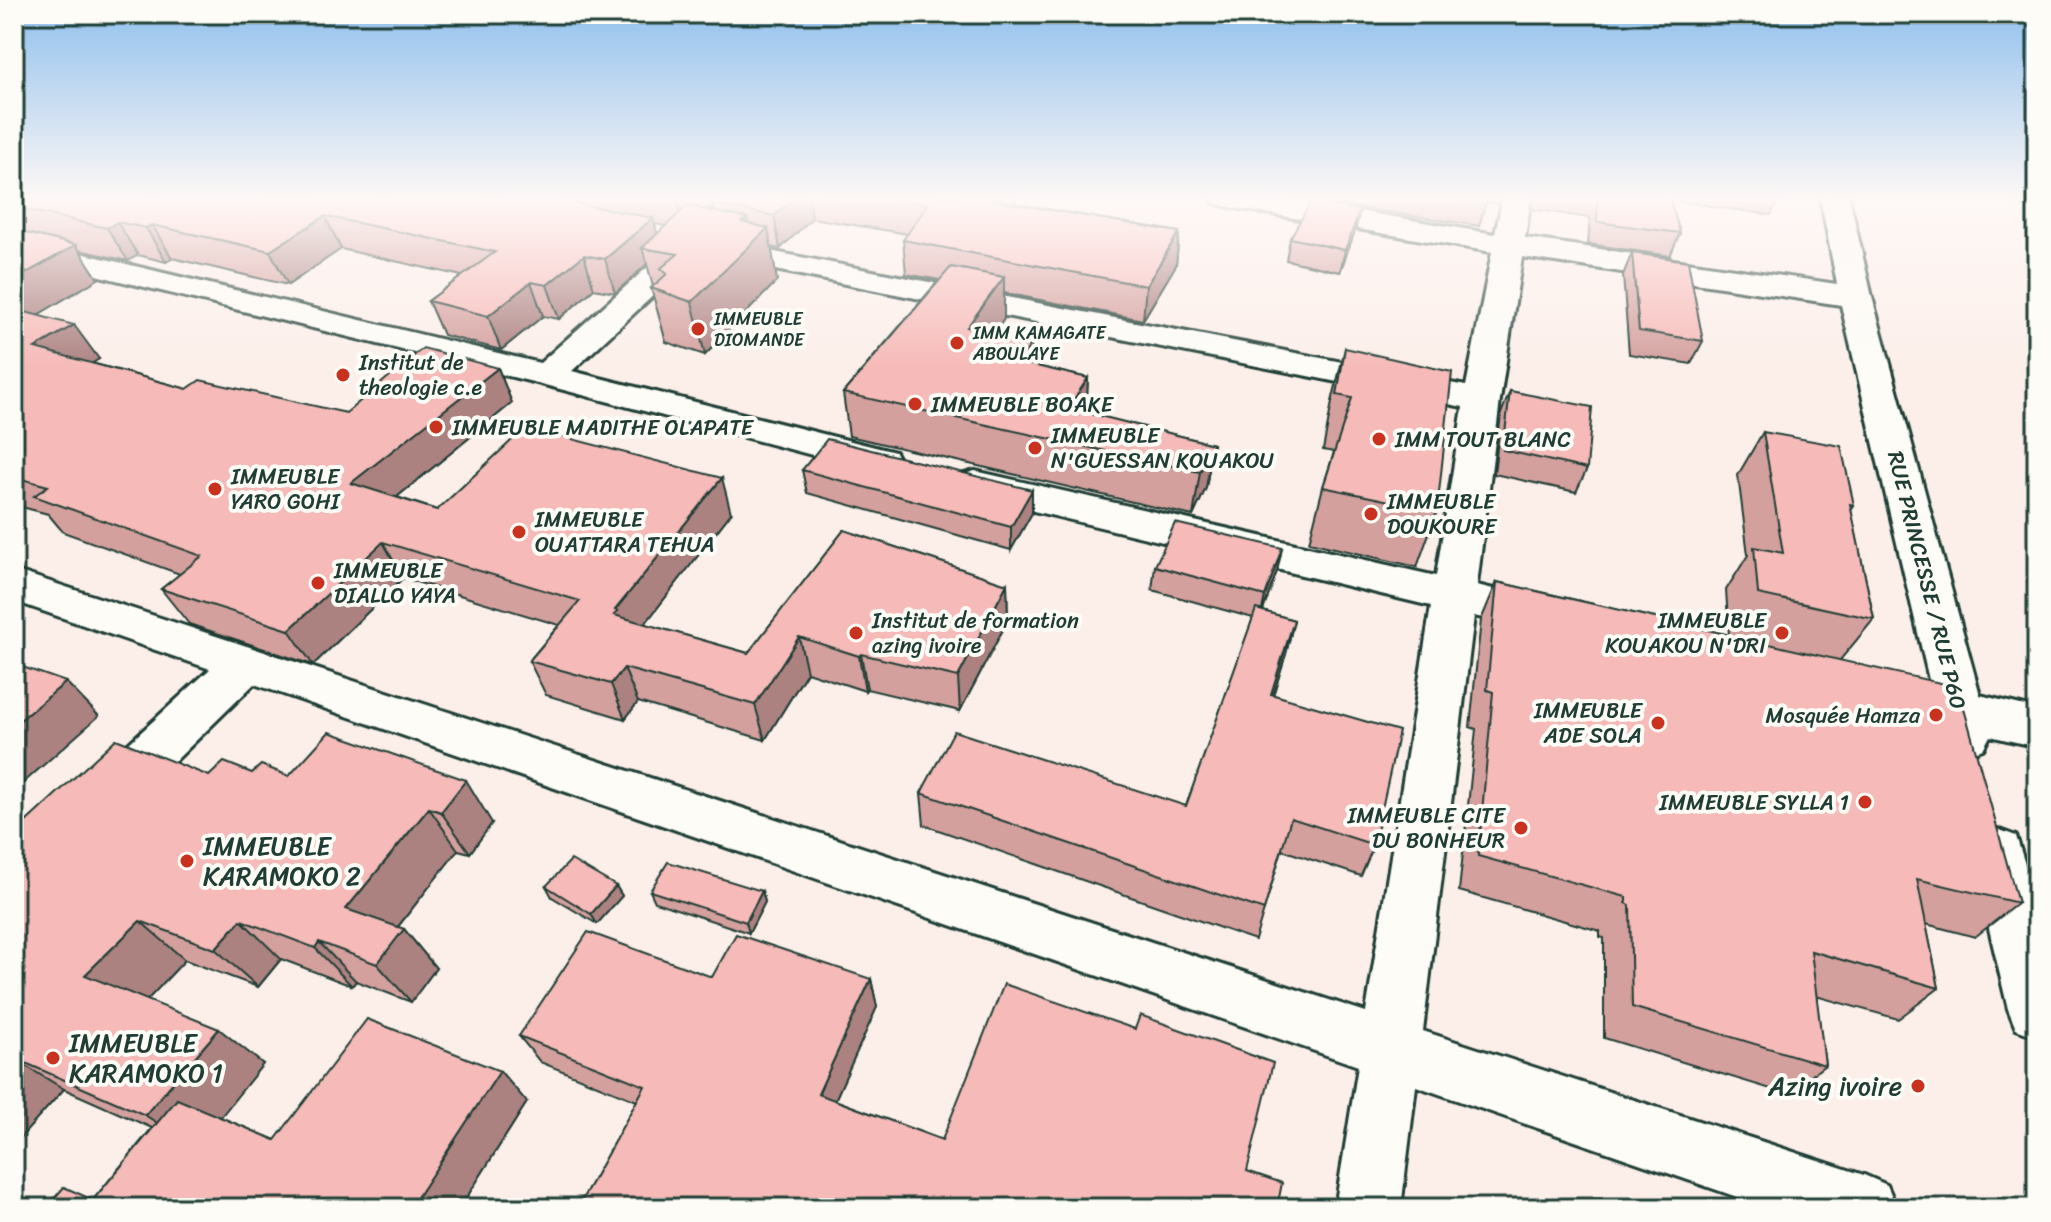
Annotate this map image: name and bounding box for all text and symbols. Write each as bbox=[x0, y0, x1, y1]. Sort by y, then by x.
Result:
place label: IMMEUBLE DIOMANDE bbox=[713, 303, 805, 356]
place label: IMM KAMAGATE ABOULAYE bbox=[972, 317, 1107, 370]
marker: IMMEUBLE DIOMANDE bbox=[689, 320, 707, 338]
marker: IMM KAMAGATE ABOULAYE bbox=[948, 334, 966, 352]
place label: Institut de theologie c.e bbox=[358, 343, 483, 407]
marker: Institut de theologie c.e bbox=[334, 366, 352, 384]
place label: IMMEUBLE BOAKE bbox=[930, 385, 1115, 424]
marker: IMMEUBLE BOAKE bbox=[906, 395, 924, 413]
place label: IMMEUBLE MADITHE OLAPATE bbox=[451, 408, 755, 447]
place label: IMMEUBLE N'GUESSAN KOUAKOU bbox=[1050, 416, 1274, 480]
marker: IMMEUBLE MADITHE OLAPATE bbox=[427, 418, 445, 436]
place label: IMM TOUT BLANC bbox=[1394, 420, 1571, 459]
marker: IMM TOUT BLANC bbox=[1370, 430, 1388, 448]
marker: IMMEUBLE N'GUESSAN KOUAKOU bbox=[1026, 439, 1044, 457]
street label: RUE PRINCESSE / RUE P60 bbox=[1876, 447, 1978, 713]
place label: IMMEUBLE YARO GOHI bbox=[230, 457, 341, 521]
marker: IMMEUBLE YARO GOHI bbox=[206, 480, 224, 498]
place label: IMMEUBLE DOUKOURE bbox=[1386, 482, 1498, 546]
place label: IMMEUBLE OUATTARA TEHUA bbox=[534, 500, 715, 564]
marker: IMMEUBLE DOUKOURE bbox=[1362, 505, 1380, 523]
marker: IMMEUBLE OUATTARA TEHUA bbox=[510, 523, 528, 541]
place label: IMMEUBLE DIALLO YAYA bbox=[333, 551, 456, 615]
marker: IMMEUBLE DIALLO YAYA bbox=[309, 574, 327, 592]
place label: Institut de formation azing ivoire bbox=[871, 601, 1079, 665]
place label: IMMEUBLE KOUAKOU N'DRI bbox=[1605, 601, 1768, 665]
marker: Institut de formation azing ivoire bbox=[847, 624, 865, 642]
marker: IMMEUBLE KOUAKOU N'DRI bbox=[1773, 624, 1791, 642]
place label: IMMEUBLE ADE SOLA bbox=[1533, 691, 1644, 755]
place label: Mosquée Hamza bbox=[1766, 696, 1921, 735]
marker: Mosquée Hamza bbox=[1927, 706, 1945, 724]
marker: IMMEUBLE ADE SOLA bbox=[1649, 714, 1667, 732]
place label: IMMEUBLE SYLLA 1 bbox=[1658, 783, 1849, 822]
marker: IMMEUBLE SYLLA 1 bbox=[1856, 793, 1874, 811]
place label: IMMEUBLE CITE DU BONHEUR bbox=[1347, 796, 1507, 860]
marker: IMMEUBLE CITE DU BONHEUR bbox=[1512, 819, 1530, 837]
place label: IMMEUBLE KARAMOKO 2 bbox=[202, 823, 361, 899]
marker: IMMEUBLE KARAMOKO 2 bbox=[178, 852, 196, 870]
place label: IMMEUBLE KARAMOKO 1 bbox=[68, 1020, 223, 1096]
marker: IMMEUBLE KARAMOKO 1 bbox=[44, 1049, 62, 1067]
place label: Azing ivoire bbox=[1767, 1063, 1902, 1109]
marker: Azing ivoire bbox=[1909, 1077, 1927, 1095]

